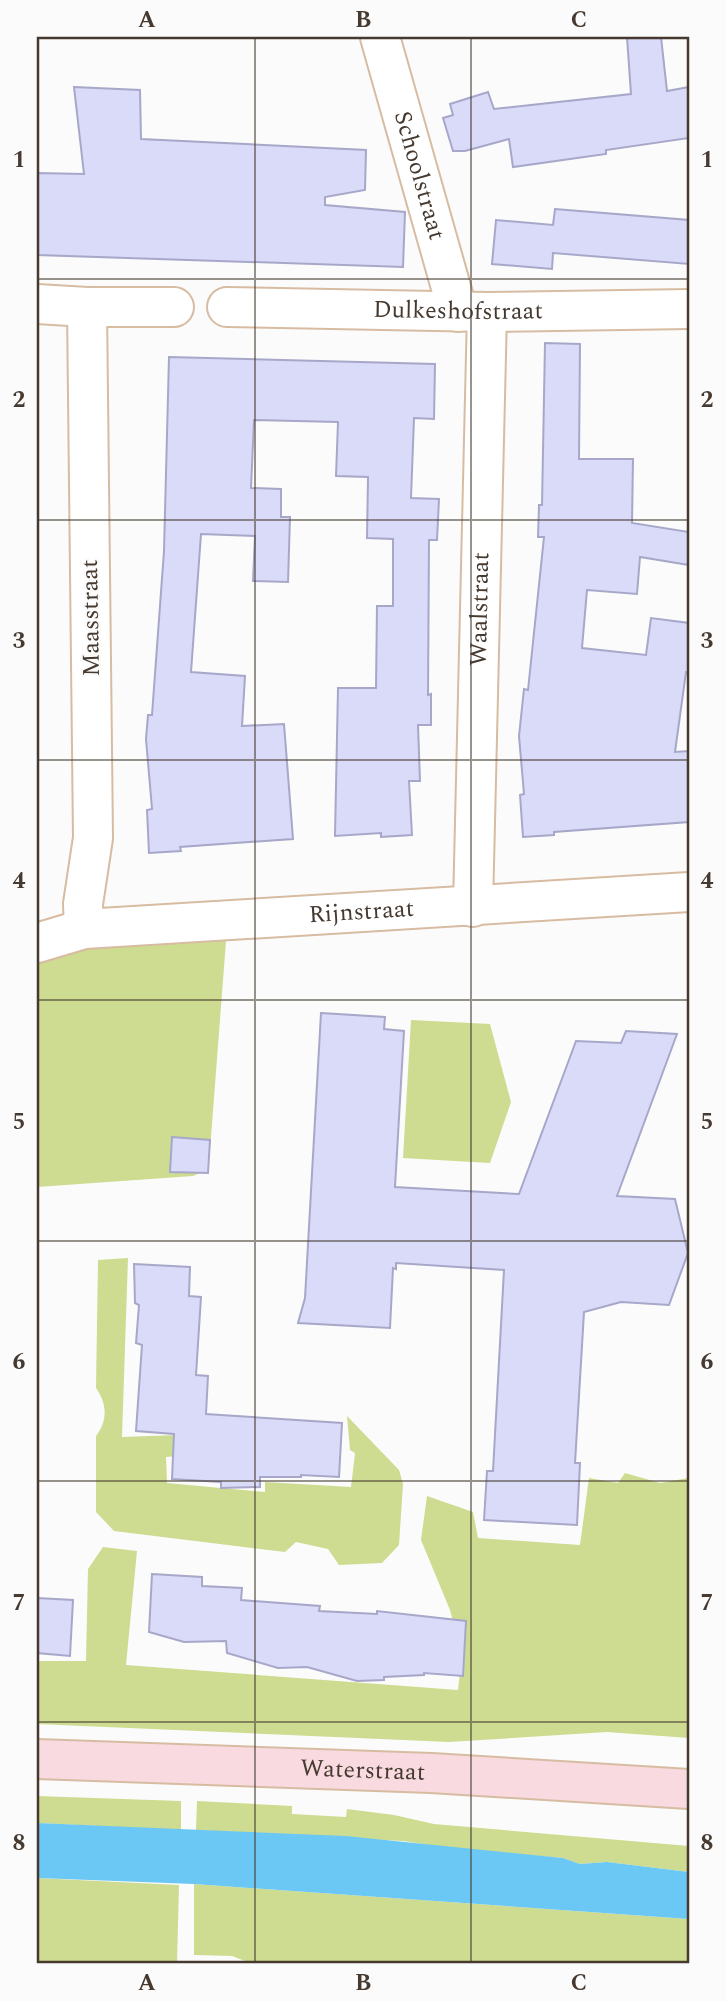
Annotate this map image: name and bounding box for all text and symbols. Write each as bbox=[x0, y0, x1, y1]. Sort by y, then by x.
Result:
text: A bbox=[138, 3, 156, 38]
text: B bbox=[355, 3, 371, 38]
text: C bbox=[571, 3, 587, 38]
street label: Schoolstraat bbox=[384, 107, 455, 244]
text: 1 bbox=[13, 143, 25, 178]
text: 1 bbox=[701, 143, 713, 178]
street label: Dulkeshofstraat bbox=[373, 292, 543, 330]
text: 2 bbox=[13, 383, 26, 418]
text: 2 bbox=[701, 383, 714, 418]
street label: Waalstraat bbox=[461, 552, 499, 667]
street label: Maasstraat bbox=[72, 559, 110, 677]
text: 3 bbox=[13, 624, 26, 659]
text: 3 bbox=[701, 624, 714, 659]
text: 4 bbox=[13, 864, 26, 899]
text: 4 bbox=[701, 864, 714, 899]
street label: Rijnstraat bbox=[308, 891, 415, 933]
text: 5 bbox=[13, 1105, 25, 1140]
text: 5 bbox=[701, 1105, 713, 1140]
text: 6 bbox=[13, 1345, 26, 1380]
text: 6 bbox=[701, 1345, 714, 1380]
text: 7 bbox=[13, 1586, 25, 1621]
text: 7 bbox=[701, 1586, 713, 1621]
street label: Waterstraat bbox=[300, 1750, 426, 1791]
text: 8 bbox=[13, 1826, 25, 1861]
text: 8 bbox=[701, 1826, 713, 1861]
text: A bbox=[138, 1966, 156, 2001]
text: B bbox=[355, 1966, 371, 2001]
text: C bbox=[571, 1966, 587, 2001]

